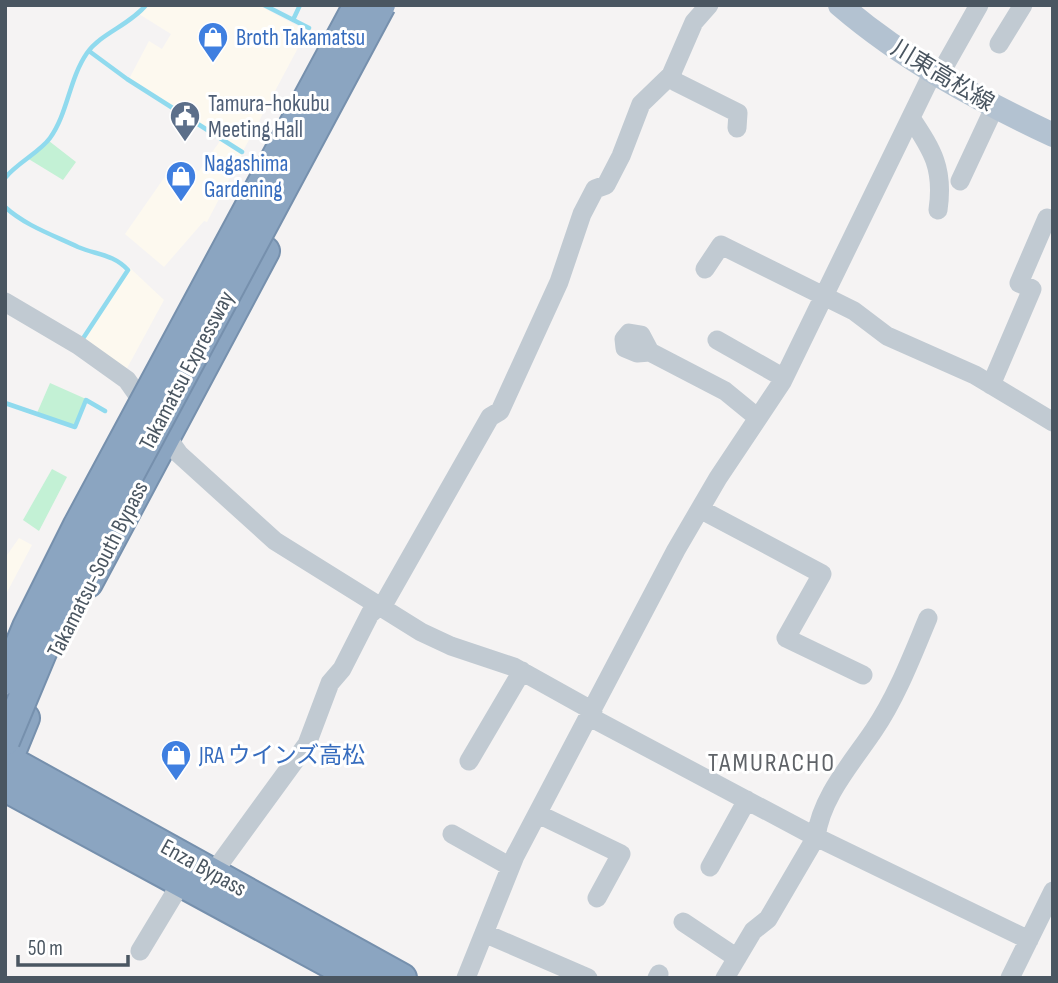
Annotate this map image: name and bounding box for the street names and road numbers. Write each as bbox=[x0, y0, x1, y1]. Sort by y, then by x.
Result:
street label: 川東高松線 bbox=[886, 34, 999, 117]
street label: Takamatsu Expressway bbox=[133, 286, 241, 455]
street label: Takamatsu-South Bypass bbox=[41, 477, 154, 662]
street label: Enza Bypass bbox=[156, 833, 251, 903]

